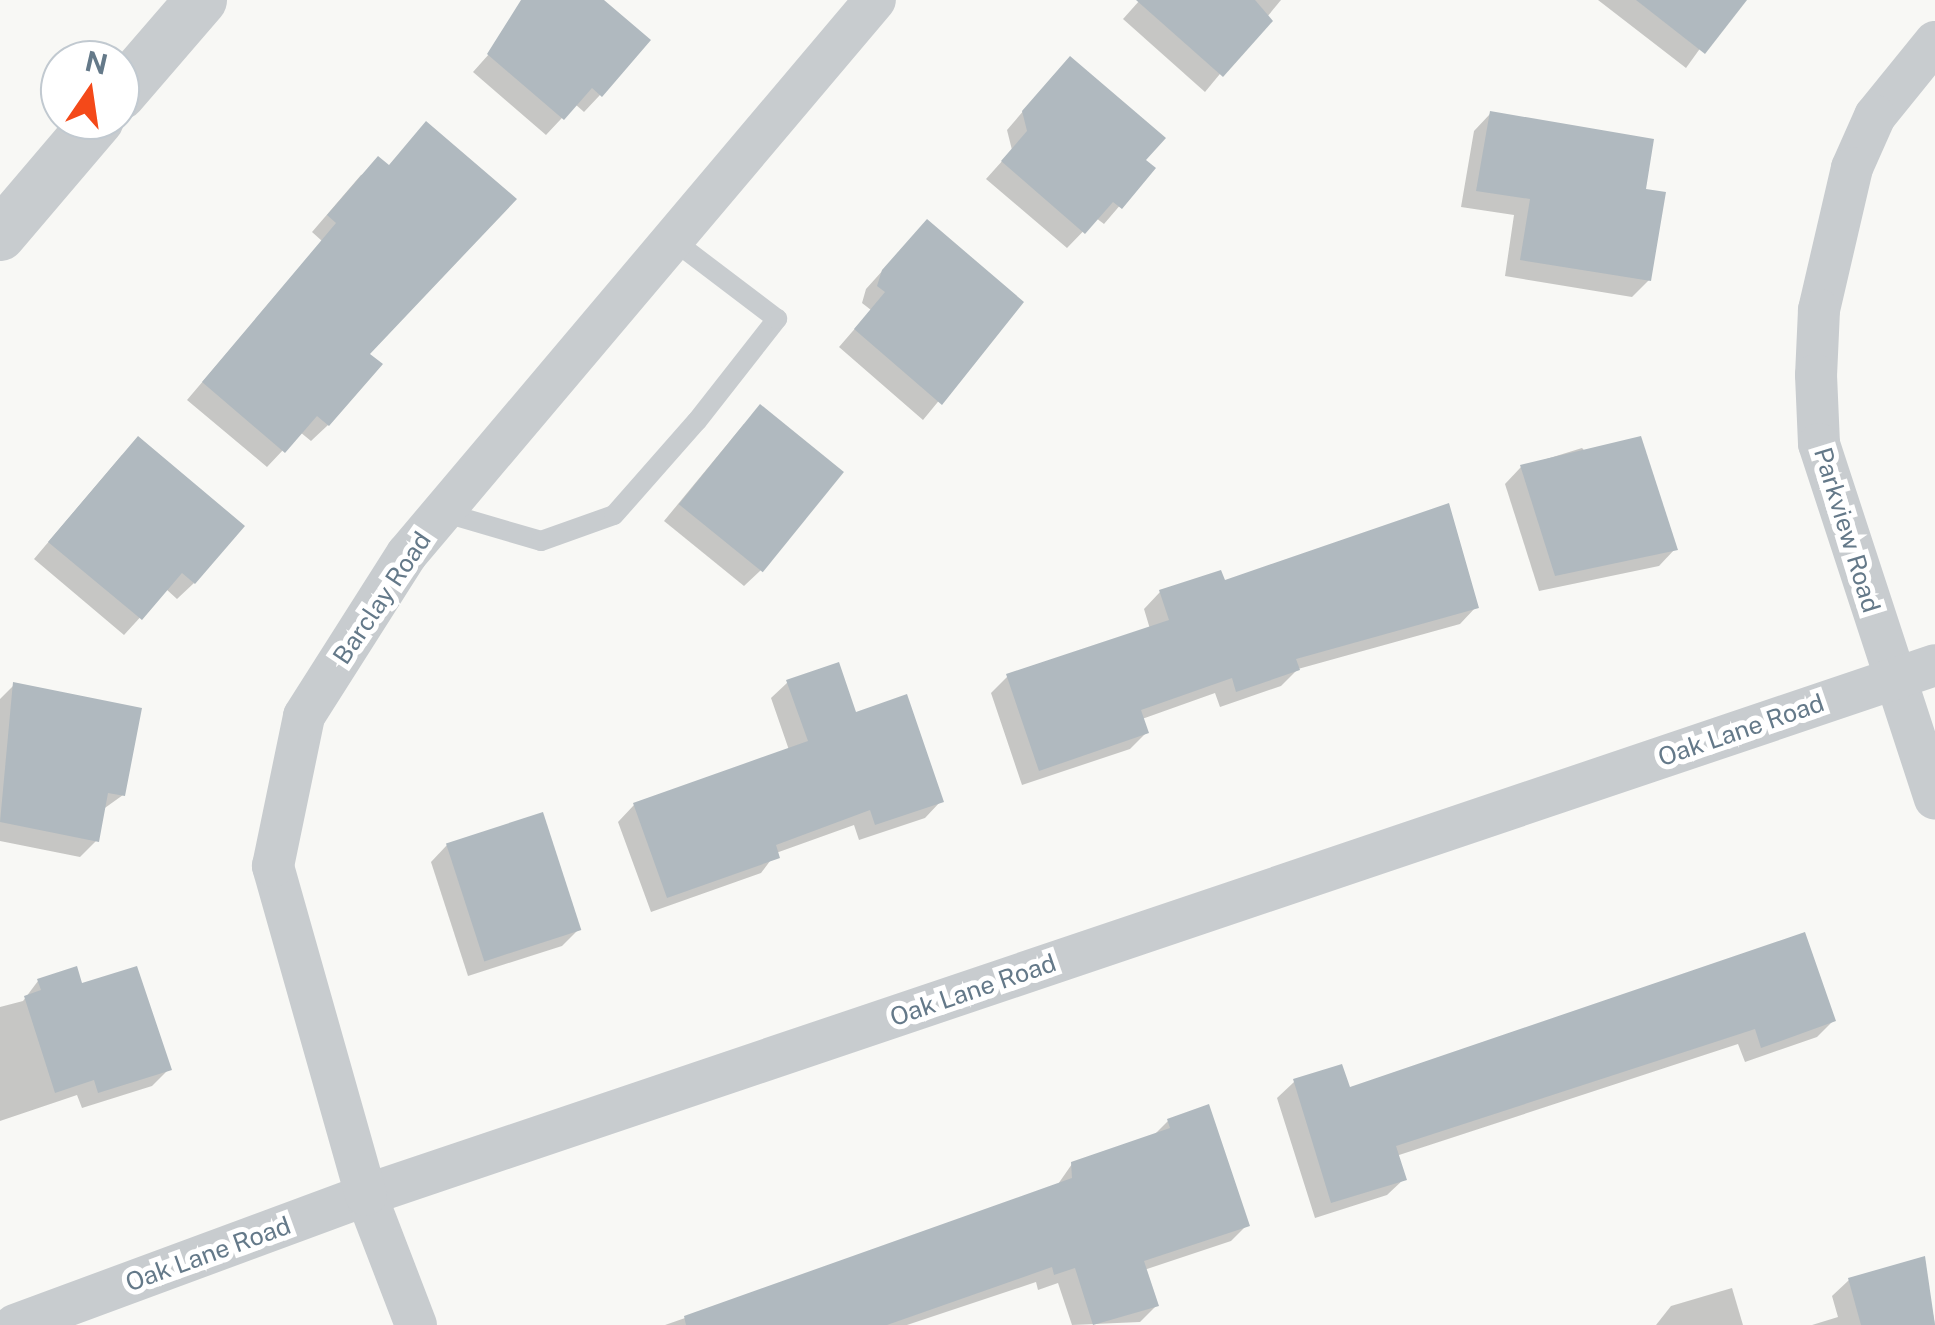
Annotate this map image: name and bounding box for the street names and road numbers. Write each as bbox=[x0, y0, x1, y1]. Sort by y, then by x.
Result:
street label: Parkview Road bbox=[1808, 444, 1886, 616]
street label: Barclay Road bbox=[327, 526, 437, 670]
street label: Oak Lane Road bbox=[1654, 688, 1828, 772]
street label: Oak Lane Road bbox=[886, 948, 1060, 1032]
street label: Oak Lane Road bbox=[121, 1210, 295, 1298]

